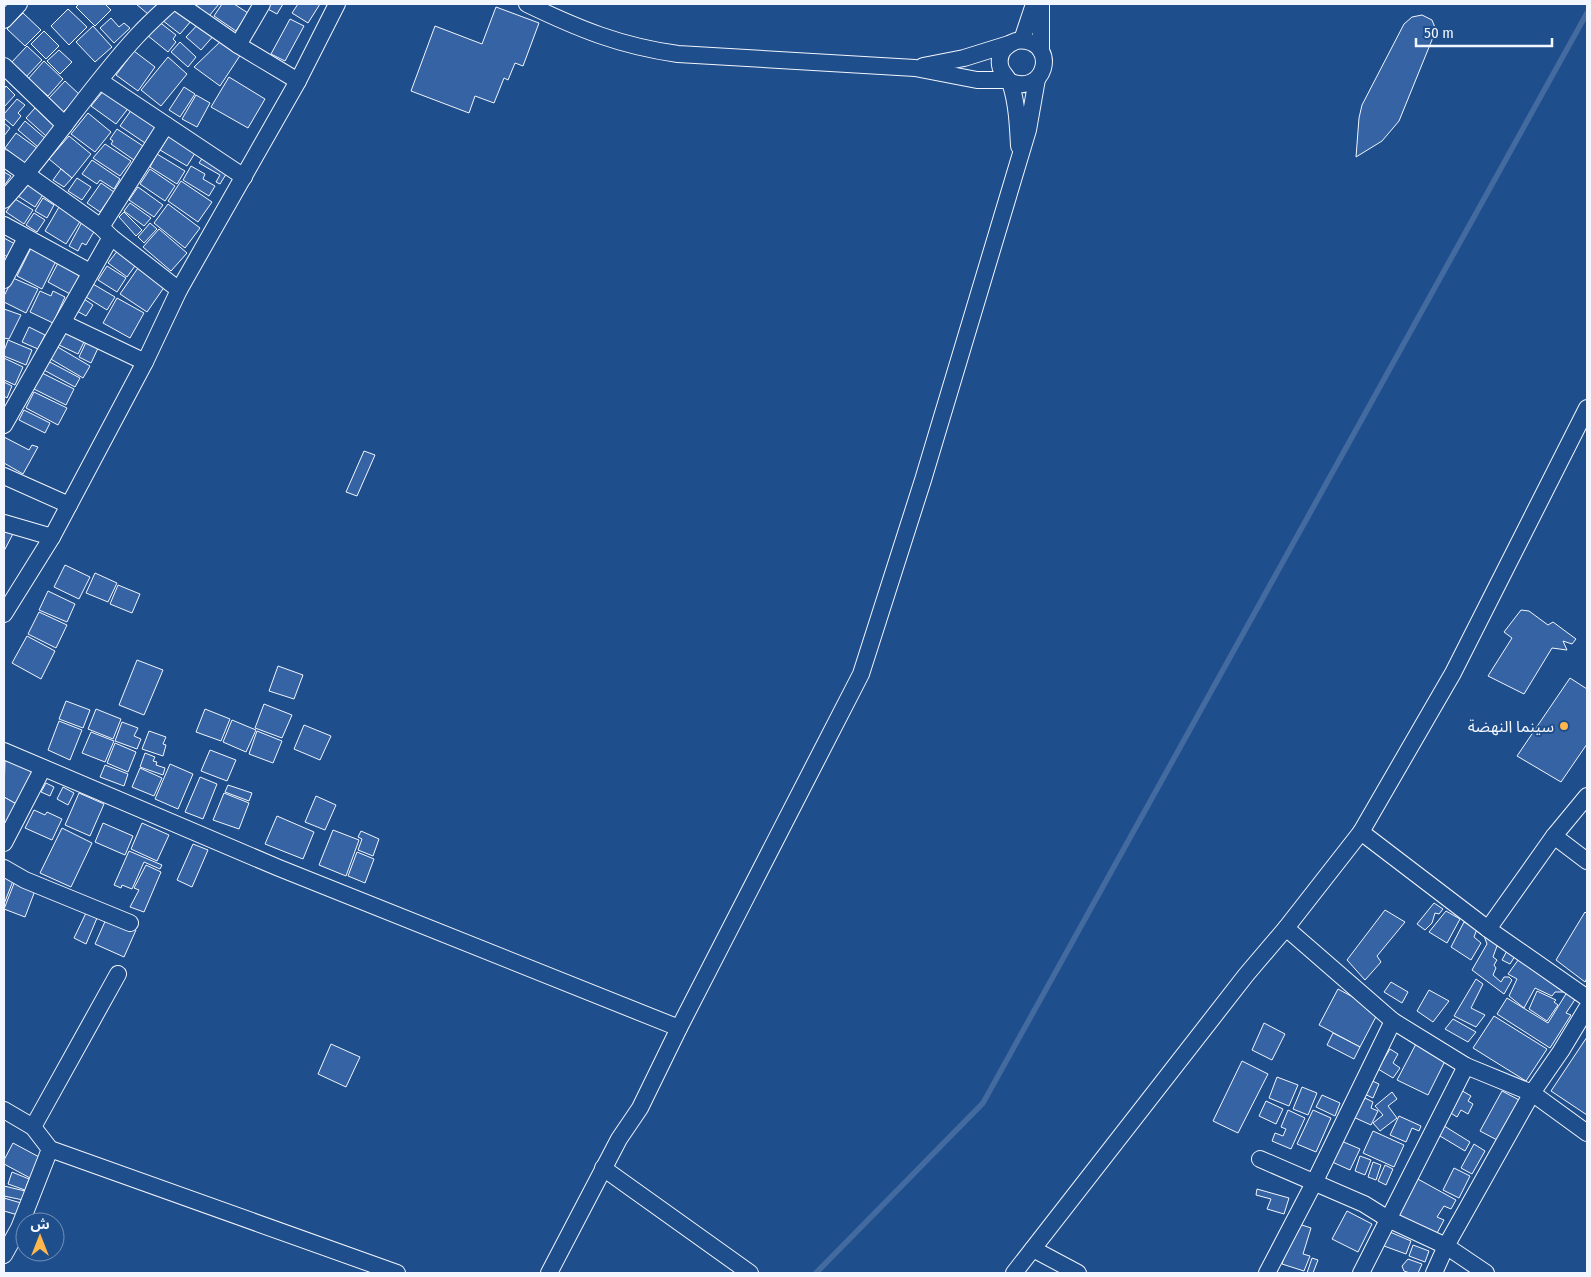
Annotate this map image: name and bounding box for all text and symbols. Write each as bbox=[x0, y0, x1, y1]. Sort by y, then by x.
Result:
scale bar bbox=[1416, 15, 1552, 47]
text: 50 m bbox=[1424, 24, 1454, 42]
place label: سينما النهضة bbox=[1468, 717, 1554, 736]
marker: سينما النهضة bbox=[1558, 720, 1570, 732]
north arrow bbox=[15, 1212, 65, 1262]
text: ش bbox=[30, 1216, 50, 1233]

